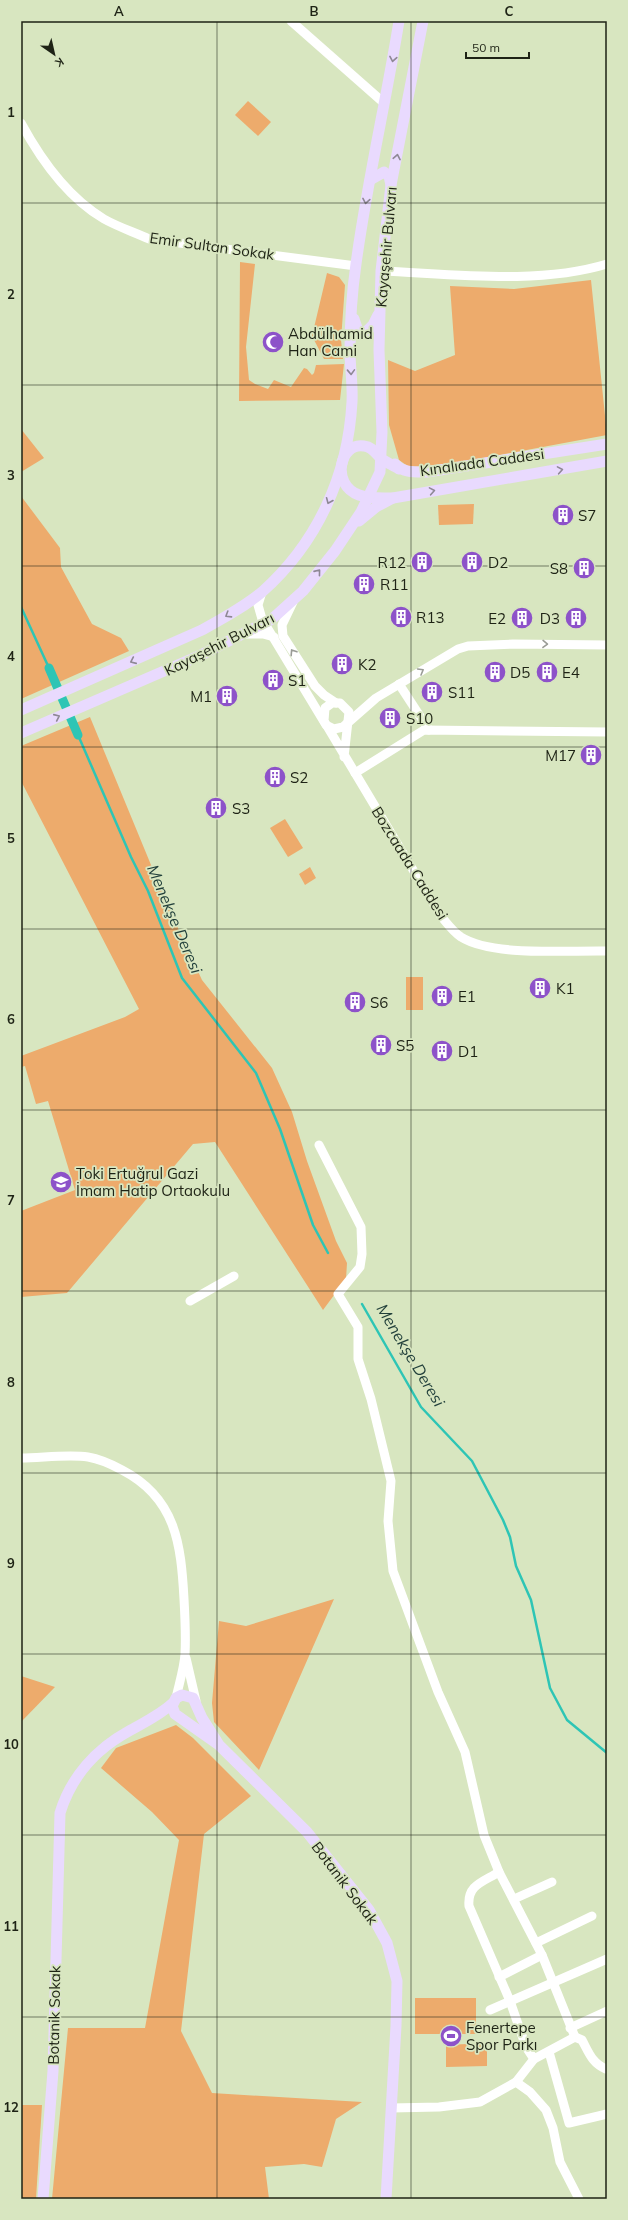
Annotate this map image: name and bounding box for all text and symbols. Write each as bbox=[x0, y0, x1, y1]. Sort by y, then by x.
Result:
text: A bbox=[114, 3, 124, 19]
text: B bbox=[310, 3, 319, 19]
text: C bbox=[505, 3, 514, 19]
north arrow bbox=[34, 34, 74, 74]
scale bar bbox=[466, 34, 529, 60]
text: 50 m bbox=[472, 40, 500, 55]
text: K bbox=[52, 54, 67, 71]
one-way arrow bbox=[389, 56, 397, 63]
text: 1 bbox=[7, 104, 15, 120]
one-way arrow bbox=[392, 154, 400, 160]
street label: Kayaşehir Bulvarı bbox=[371, 186, 401, 308]
one-way arrow bbox=[362, 198, 371, 204]
street label: Emir Sultan Sokak bbox=[148, 228, 276, 264]
text: 2 bbox=[7, 286, 15, 302]
place label: Abdülhamid Han Cami bbox=[288, 324, 373, 360]
mosque icon: Abdülhamid Han Cami bbox=[260, 329, 286, 355]
one-way arrow bbox=[347, 369, 355, 375]
street label: Kınalıada Caddesi bbox=[419, 444, 545, 480]
one-way arrow bbox=[557, 466, 563, 474]
text: 3 bbox=[7, 467, 15, 483]
one-way arrow bbox=[429, 487, 435, 496]
one-way arrow bbox=[326, 497, 334, 504]
building icon: S7 bbox=[550, 502, 576, 528]
place label: S7 bbox=[578, 506, 596, 525]
building icon: R12 bbox=[409, 549, 435, 575]
building icon: D2 bbox=[459, 549, 485, 575]
place label: R12 bbox=[378, 553, 406, 572]
place label: D2 bbox=[488, 553, 508, 572]
building icon: S8 bbox=[571, 555, 597, 581]
place label: S8 bbox=[550, 559, 568, 578]
one-way arrow bbox=[313, 570, 320, 577]
building icon: R11 bbox=[351, 571, 377, 597]
place label: R11 bbox=[380, 575, 408, 594]
building icon: R13 bbox=[388, 604, 414, 630]
building icon: E2 bbox=[509, 605, 535, 631]
building icon: D3 bbox=[563, 605, 589, 631]
street label: Kayaşehir Bulvarı bbox=[161, 608, 277, 680]
place label: R13 bbox=[416, 608, 444, 627]
place label: E2 bbox=[488, 609, 506, 628]
place label: D3 bbox=[540, 609, 560, 628]
one-way arrow bbox=[225, 610, 232, 618]
one-way arrow bbox=[542, 640, 548, 648]
text: 4 bbox=[7, 648, 15, 664]
one-way arrow bbox=[291, 649, 298, 656]
building icon: K2 bbox=[329, 651, 355, 677]
place label: K2 bbox=[358, 655, 377, 674]
one-way arrow bbox=[130, 656, 137, 664]
building icon: D5 bbox=[482, 659, 508, 685]
building icon: E4 bbox=[534, 659, 560, 685]
place label: D5 bbox=[510, 663, 530, 682]
place label: E4 bbox=[562, 663, 580, 682]
building icon: S1 bbox=[260, 667, 286, 693]
one-way arrow bbox=[417, 669, 424, 676]
place label: S1 bbox=[288, 671, 306, 690]
building icon: S11 bbox=[419, 679, 445, 705]
building icon: M1 bbox=[214, 683, 240, 709]
place label: S11 bbox=[448, 683, 475, 702]
place label: M1 bbox=[190, 687, 212, 706]
building icon: S10 bbox=[377, 705, 403, 731]
place label: S10 bbox=[406, 709, 433, 728]
one-way arrow bbox=[52, 714, 60, 722]
building icon: M17 bbox=[578, 742, 604, 768]
place label: M17 bbox=[545, 746, 576, 765]
building icon: S2 bbox=[262, 764, 288, 790]
place label: S2 bbox=[290, 768, 308, 787]
building icon: S3 bbox=[203, 795, 229, 821]
place label: S3 bbox=[232, 799, 250, 818]
street label: Bozcaada Caddesi bbox=[368, 803, 452, 923]
text: 5 bbox=[7, 830, 15, 846]
water label: Menekşe Deresi bbox=[143, 862, 207, 977]
building icon: K1 bbox=[527, 975, 553, 1001]
place label: K1 bbox=[556, 979, 575, 998]
building icon: E1 bbox=[429, 983, 455, 1009]
place label: E1 bbox=[458, 987, 476, 1006]
building icon: S6 bbox=[342, 989, 368, 1015]
place label: S6 bbox=[370, 993, 388, 1012]
text: 6 bbox=[7, 1011, 15, 1027]
building icon: S5 bbox=[368, 1032, 394, 1058]
place label: S5 bbox=[396, 1036, 414, 1055]
building icon: D1 bbox=[429, 1038, 455, 1064]
place label: D1 bbox=[458, 1042, 478, 1061]
place label: Toki Ertuğrul Gazi İmam Hatip Ortaokulu bbox=[76, 1164, 230, 1200]
school or university icon: Toki Ertuğrul Gazi İmam Hatip Ortaokulu bbox=[48, 1169, 74, 1195]
text: 7 bbox=[7, 1192, 15, 1208]
water label: Menekşe Deresi bbox=[372, 1300, 450, 1410]
text: 8 bbox=[7, 1374, 15, 1390]
text: 9 bbox=[7, 1555, 15, 1571]
text: 10 bbox=[3, 1736, 19, 1752]
street label: Botanik Sokak bbox=[308, 1838, 383, 1929]
text: 11 bbox=[3, 1918, 19, 1934]
street label: Botanik Sokak bbox=[44, 1965, 64, 2065]
place label: Fenertepe Spor Parkı bbox=[466, 2018, 537, 2054]
sports icon: Fenertepe Spor Parkı bbox=[438, 2023, 464, 2049]
text: 12 bbox=[3, 2099, 19, 2115]

